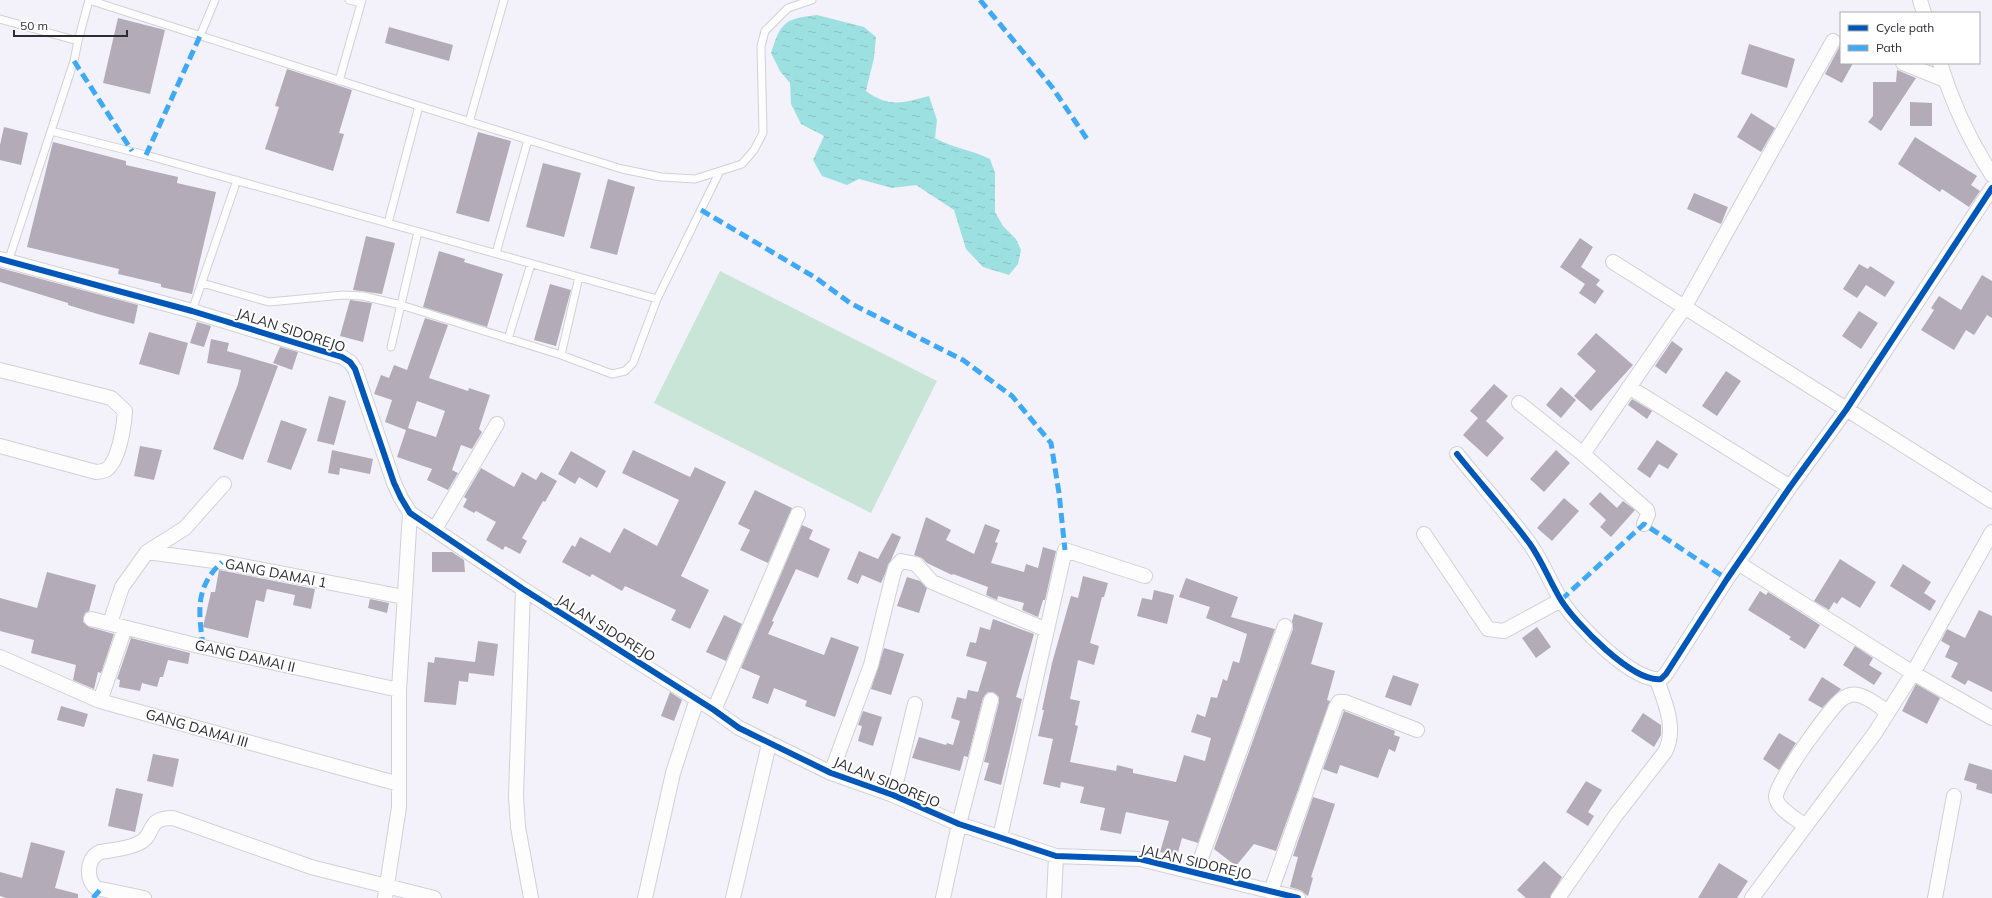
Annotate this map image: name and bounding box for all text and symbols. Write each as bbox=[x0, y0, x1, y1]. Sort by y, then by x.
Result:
scale bar bbox=[14, 12, 127, 38]
legend bbox=[1840, 12, 1980, 64]
text: 50 m bbox=[20, 18, 48, 33]
text: Cycle path bbox=[1876, 20, 1934, 35]
text: Path bbox=[1876, 40, 1902, 55]
street label: JALAN SIDOREJO bbox=[234, 304, 348, 356]
street label: GANG DAMAI 1 bbox=[224, 554, 328, 592]
street label: JALAN SIDOREJO bbox=[553, 590, 659, 666]
street label: GANG DAMAI II bbox=[193, 636, 297, 676]
street label: GANG DAMAI III bbox=[144, 705, 250, 751]
street label: JALAN SIDOREJO bbox=[831, 752, 943, 812]
street label: JALAN SIDOREJO bbox=[1139, 840, 1253, 884]

